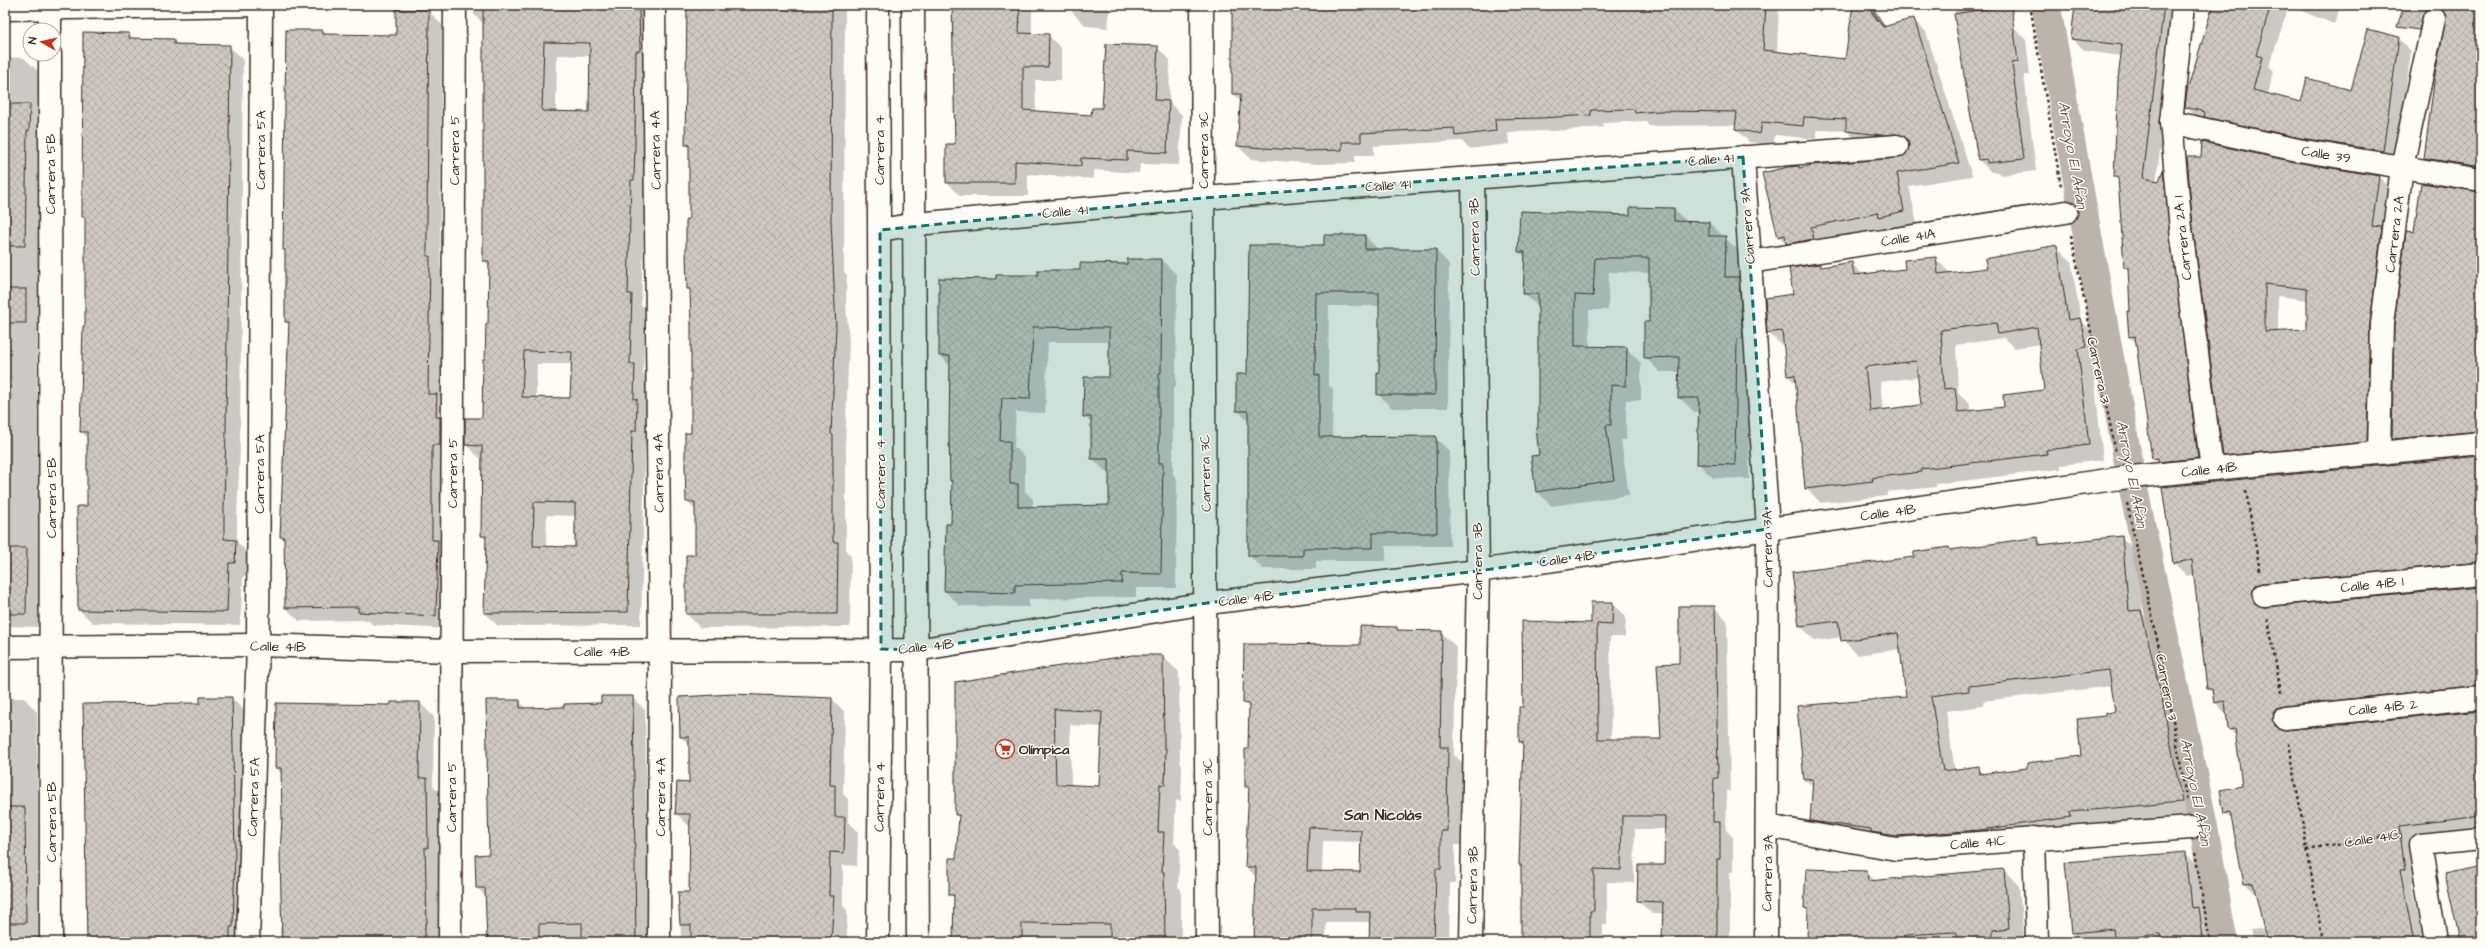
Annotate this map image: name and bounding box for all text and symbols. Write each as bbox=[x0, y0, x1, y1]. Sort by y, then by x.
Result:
north arrow bbox=[22, 22, 62, 62]
text: N bbox=[25, 36, 41, 45]
water label: Arroyo El Afán bbox=[2052, 100, 2092, 212]
street label: Carrera 5A bbox=[251, 110, 271, 190]
street label: Carrera 4A bbox=[645, 110, 667, 190]
street label: Carrera 3C bbox=[1194, 111, 1214, 189]
street label: Carrera 5 bbox=[445, 115, 465, 185]
street label: Carrera 4 bbox=[870, 115, 890, 185]
street label: Carrera 5B bbox=[41, 134, 61, 214]
street label: Calle 39 bbox=[2300, 141, 2352, 169]
street label: Calle 41 bbox=[1687, 148, 1735, 172]
street label: Calle 41 bbox=[1364, 174, 1412, 198]
street label: Carrera 3A bbox=[1735, 187, 1761, 265]
street label: Carrera 2A 1 bbox=[2169, 194, 2197, 281]
street label: Carrera 2A bbox=[2380, 194, 2410, 274]
street label: Carrera 3B bbox=[1464, 198, 1486, 276]
street label: Calle 41 bbox=[1041, 200, 1089, 224]
street label: Calle 41A bbox=[1879, 224, 1937, 252]
street label: Carrera 3 bbox=[2081, 335, 2115, 405]
water label: Arroyo El Afán bbox=[2110, 419, 2152, 531]
street label: Carrera 4A bbox=[648, 433, 670, 513]
street label: Carrera 5A bbox=[250, 434, 270, 514]
street label: Carrera 3C bbox=[1195, 434, 1217, 512]
street label: Carrera 5 bbox=[443, 438, 463, 508]
street label: Carrera 4 bbox=[871, 439, 891, 509]
street label: Calle 41B bbox=[2180, 457, 2238, 483]
street label: Carrera 5B bbox=[42, 458, 62, 538]
street label: Calle 41B bbox=[1859, 499, 1917, 527]
street label: Carrera 3A bbox=[1757, 510, 1779, 587]
street label: Carrera 3B bbox=[1468, 522, 1488, 600]
street label: Calle 41B bbox=[1538, 545, 1596, 573]
street label: Calle 41B 1 bbox=[2340, 572, 2405, 598]
street label: Calle 41B bbox=[1217, 586, 1275, 612]
street label: Calle 41B bbox=[897, 634, 955, 660]
street label: Calle 41B bbox=[250, 637, 306, 657]
street label: Calle 41B bbox=[574, 642, 630, 662]
street label: Carrera 3 bbox=[2150, 652, 2182, 722]
street label: Calle 41B 2 bbox=[2347, 694, 2419, 722]
water label: Arroyo El Afán bbox=[2174, 737, 2216, 849]
supermarket icon: Olímpica bbox=[994, 738, 1016, 760]
place label: Olímpica bbox=[1019, 740, 1070, 760]
street label: Carrera 5A bbox=[243, 757, 265, 837]
street label: Carrera 4A bbox=[651, 757, 671, 837]
street label: Carrera 3C bbox=[1198, 758, 1218, 836]
street label: Carrera 4 bbox=[869, 761, 891, 832]
street label: Carrera 5 bbox=[442, 762, 462, 832]
street label: Carrera 5B bbox=[42, 782, 62, 862]
district label: San Nicolás bbox=[1343, 805, 1422, 826]
street label: Calle 41C bbox=[2343, 825, 2401, 853]
street label: Calle 41C bbox=[1949, 831, 2007, 855]
street label: Carrera 3A bbox=[1757, 835, 1779, 911]
street label: Carrera 3B bbox=[1462, 846, 1484, 924]

